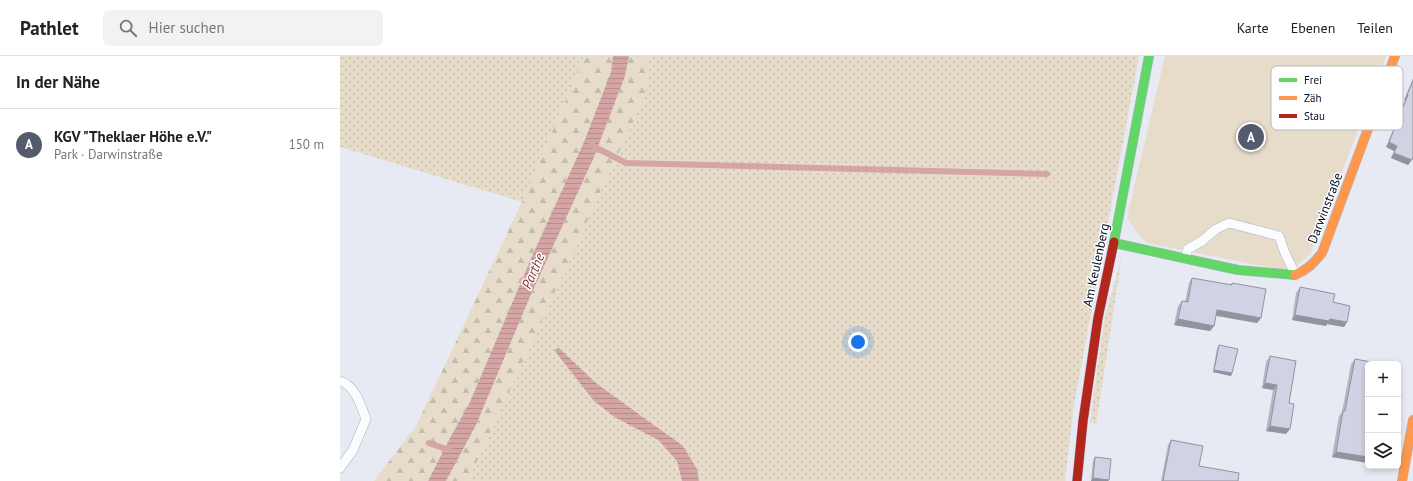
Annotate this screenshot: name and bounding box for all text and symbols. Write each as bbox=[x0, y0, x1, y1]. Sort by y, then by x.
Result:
search box bbox=[103, 10, 383, 46]
text: Pathlet bbox=[20, 16, 79, 40]
icon: search bbox=[117, 17, 139, 39]
text: Hier suchen bbox=[149, 18, 225, 37]
text: Karte bbox=[1237, 19, 1269, 37]
text: Ebenen bbox=[1291, 19, 1335, 37]
text: Teilen bbox=[1357, 19, 1393, 37]
legend bbox=[1271, 66, 1403, 130]
text: In der Nähe bbox=[16, 71, 100, 93]
text: Frei bbox=[1304, 73, 1322, 87]
text: Zäh bbox=[1304, 91, 1321, 105]
text: Stau bbox=[1304, 109, 1325, 123]
pin: A bbox=[1238, 122, 1264, 152]
text: KGV "Theklaer Höhe e.V." bbox=[54, 127, 212, 146]
text: A bbox=[25, 136, 33, 153]
text: 150 m bbox=[289, 136, 324, 153]
text: Park · Darwinstraße bbox=[54, 146, 163, 163]
street label: Darwinstraße bbox=[1304, 170, 1346, 246]
street label: Am Keulenberg bbox=[1079, 222, 1113, 308]
water label: Parthe bbox=[517, 250, 549, 292]
your location bbox=[848, 332, 868, 352]
map controls bbox=[1365, 361, 1401, 469]
button: + bbox=[1365, 361, 1401, 397]
button: − bbox=[1365, 397, 1401, 433]
button: layers bbox=[1365, 433, 1401, 469]

